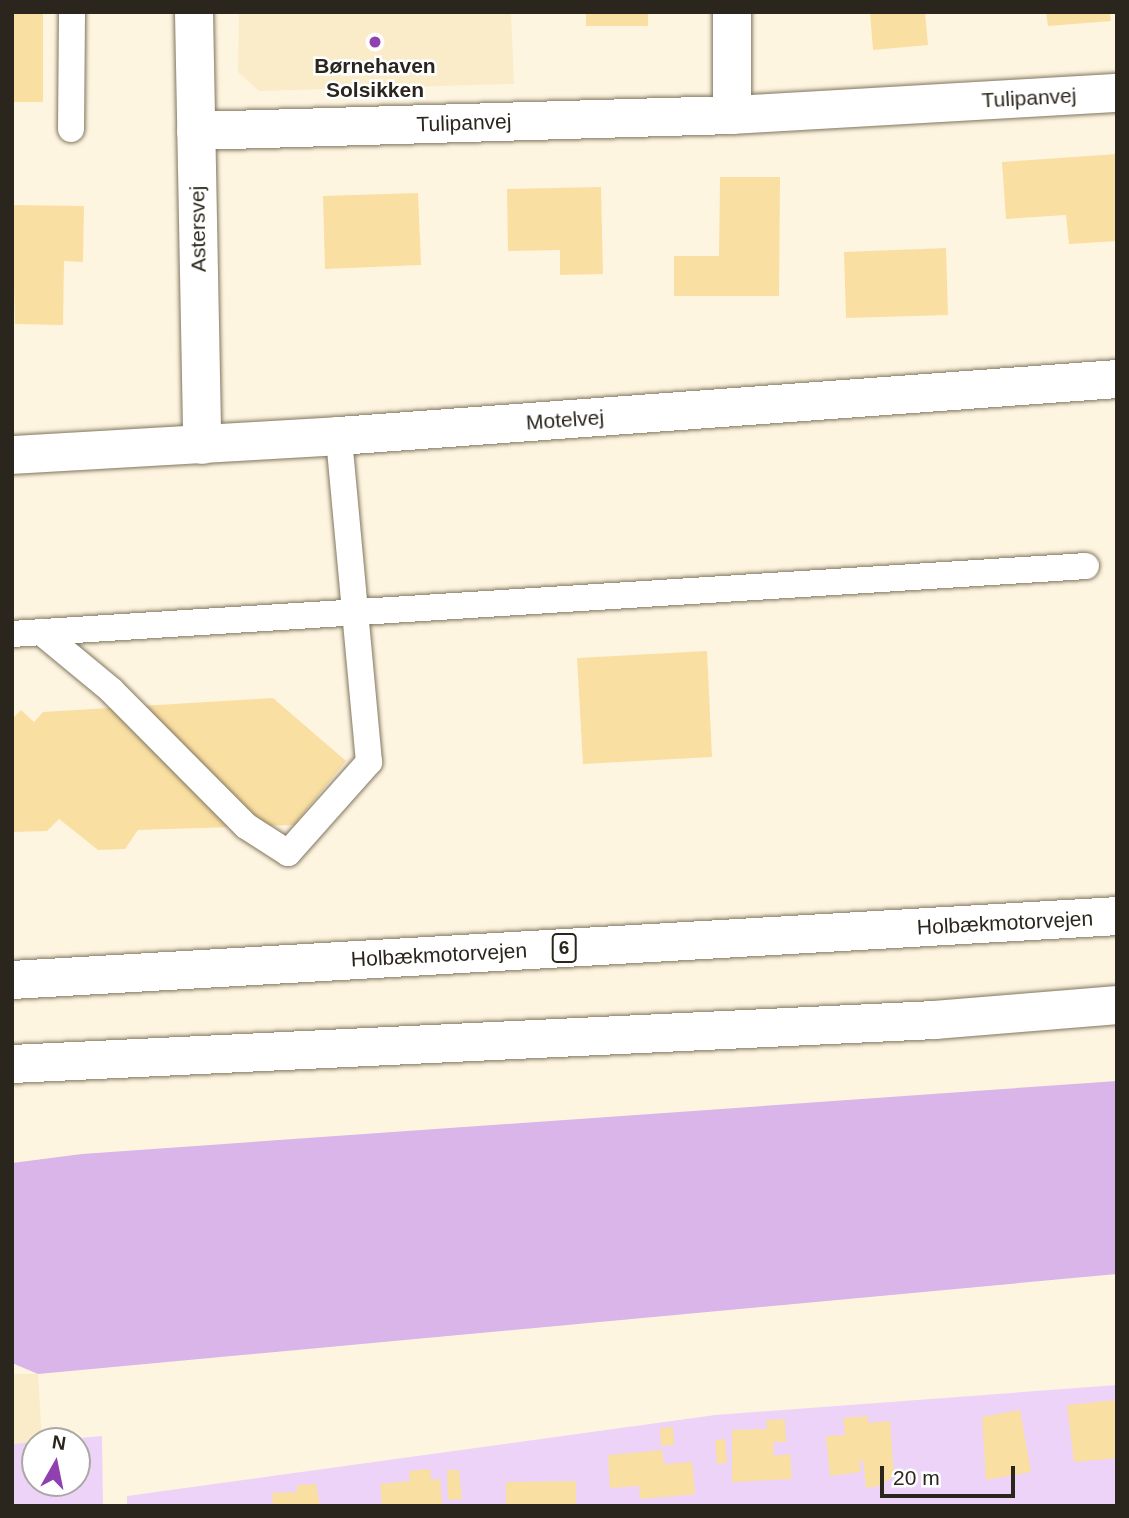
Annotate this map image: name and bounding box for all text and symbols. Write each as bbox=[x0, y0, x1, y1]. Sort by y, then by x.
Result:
marker: Børnehaven Solsikken bbox=[367, 34, 383, 50]
place label: Børnehaven Solsikken bbox=[314, 53, 436, 103]
street label: Tulipanvej bbox=[981, 83, 1077, 113]
street label: Tulipanvej bbox=[416, 109, 512, 137]
street label: Astersvej bbox=[185, 186, 211, 272]
street label: Motelvej bbox=[525, 405, 605, 435]
street label: Holbækmotorvejen bbox=[916, 906, 1094, 940]
road number: 6 bbox=[550, 932, 578, 964]
street label: Holbækmotorvejen bbox=[350, 938, 528, 972]
north arrow bbox=[21, 1427, 91, 1497]
text: N bbox=[51, 1431, 67, 1454]
scale bar bbox=[884, 1452, 1019, 1496]
text: 20 m bbox=[893, 1466, 940, 1489]

